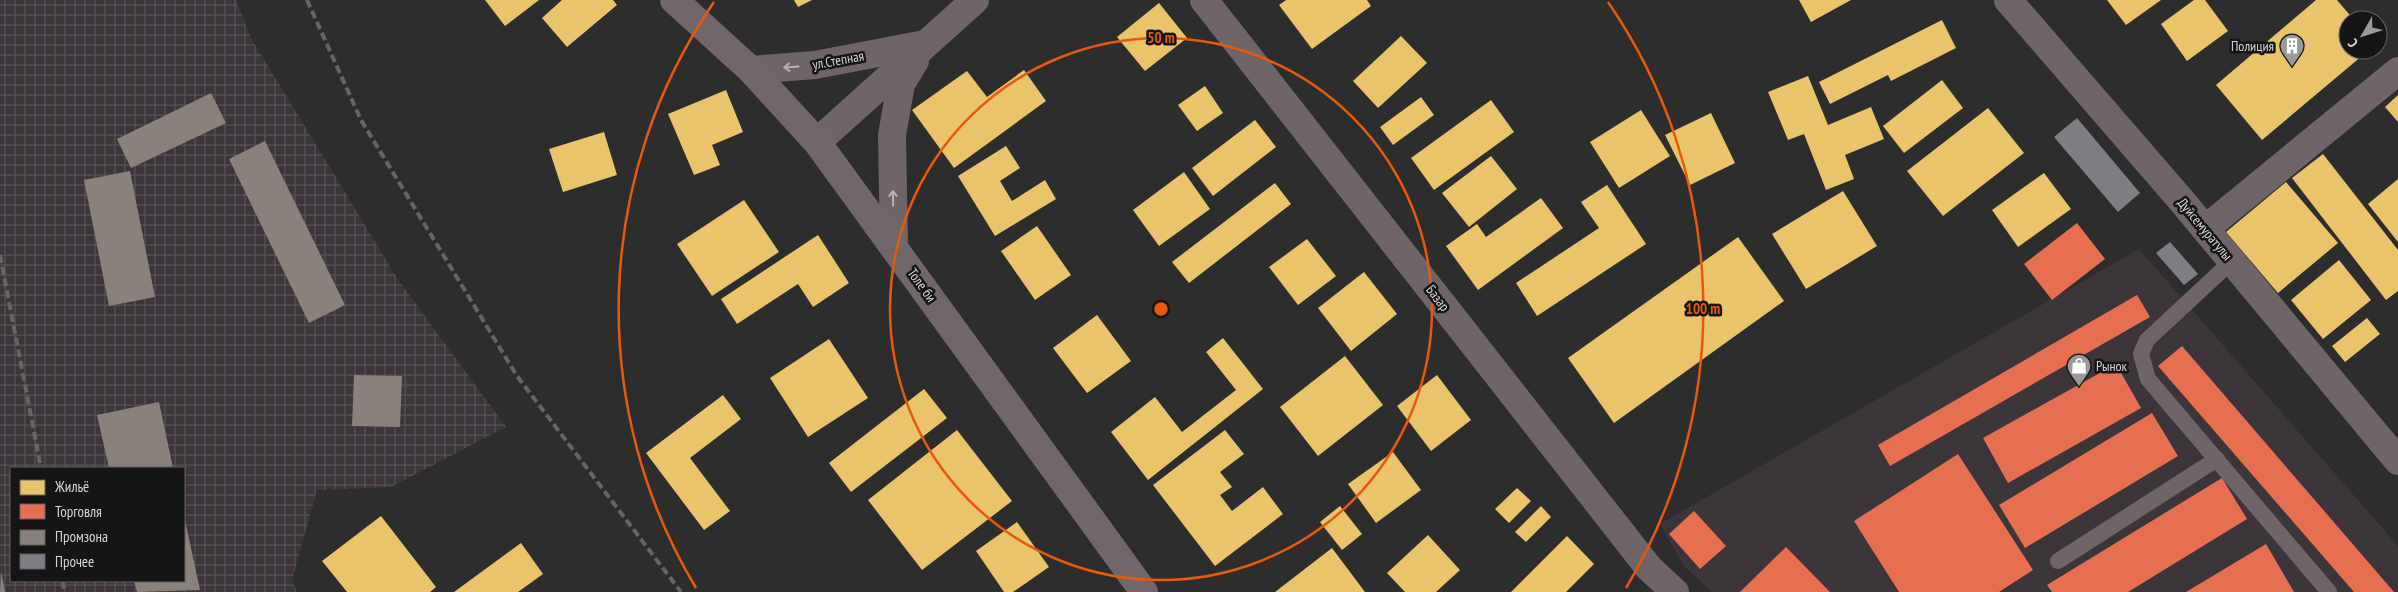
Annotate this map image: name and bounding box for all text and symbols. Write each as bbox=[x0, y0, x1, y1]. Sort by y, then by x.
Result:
north arrow bbox=[2338, 10, 2388, 60]
text: 50 m bbox=[1147, 28, 1175, 47]
building icon: Полиция bbox=[2279, 33, 2305, 67]
text: С bbox=[2344, 35, 2362, 51]
place label: Полиция bbox=[2231, 37, 2274, 55]
street label: ул.Степная bbox=[811, 47, 865, 73]
one-way arrow bbox=[783, 62, 799, 72]
one-way arrow bbox=[888, 190, 898, 206]
street label: Дуйсемуратулы bbox=[2174, 194, 2236, 264]
street label: Толе би bbox=[904, 265, 940, 305]
street label: Базар bbox=[1422, 281, 1454, 315]
text: 100 m bbox=[1686, 299, 1720, 318]
centre of rings bbox=[1152, 300, 1170, 318]
shop icon: Рынок bbox=[2066, 353, 2092, 387]
place label: Рынок bbox=[2096, 357, 2128, 375]
legend bbox=[10, 467, 185, 582]
text: Жильё bbox=[54, 477, 89, 496]
text: Торговля bbox=[55, 502, 102, 521]
text: Промзона bbox=[55, 527, 108, 546]
text: Прочее bbox=[55, 552, 94, 571]

